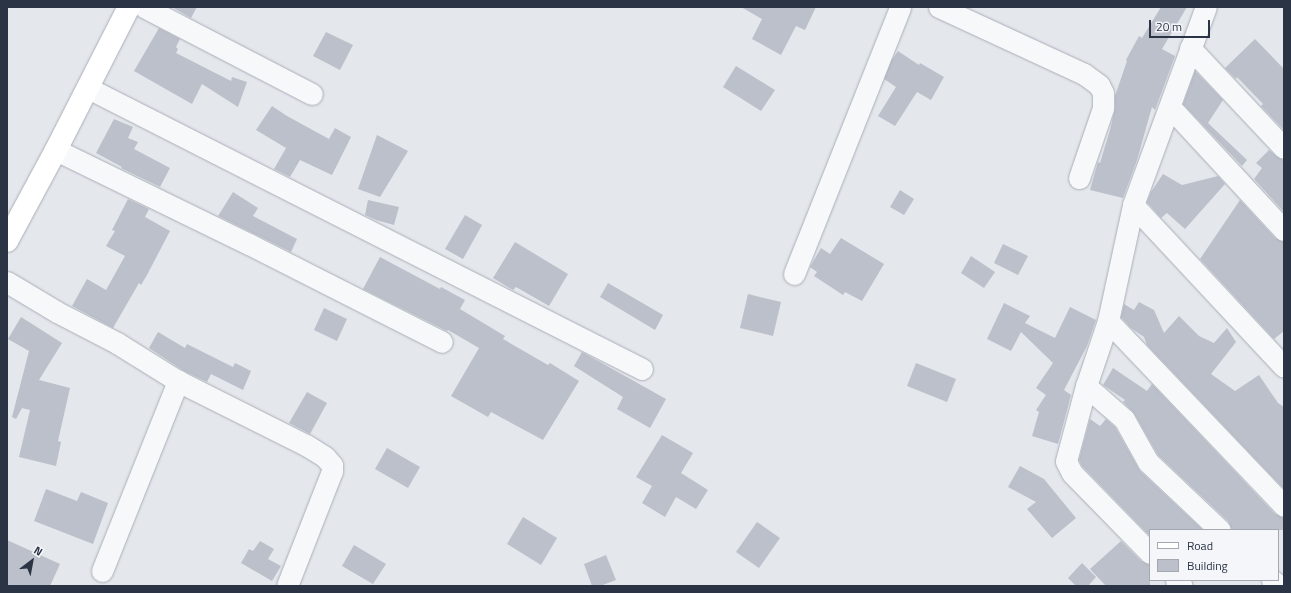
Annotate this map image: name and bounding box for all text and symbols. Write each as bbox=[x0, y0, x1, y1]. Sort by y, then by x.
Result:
scale bar bbox=[1151, 12, 1212, 38]
text: 20 m bbox=[1156, 17, 1182, 36]
legend bbox=[1149, 529, 1279, 581]
text: Road bbox=[1187, 536, 1213, 555]
north arrow bbox=[12, 541, 52, 581]
text: N bbox=[31, 542, 46, 560]
text: Building bbox=[1187, 556, 1228, 575]

